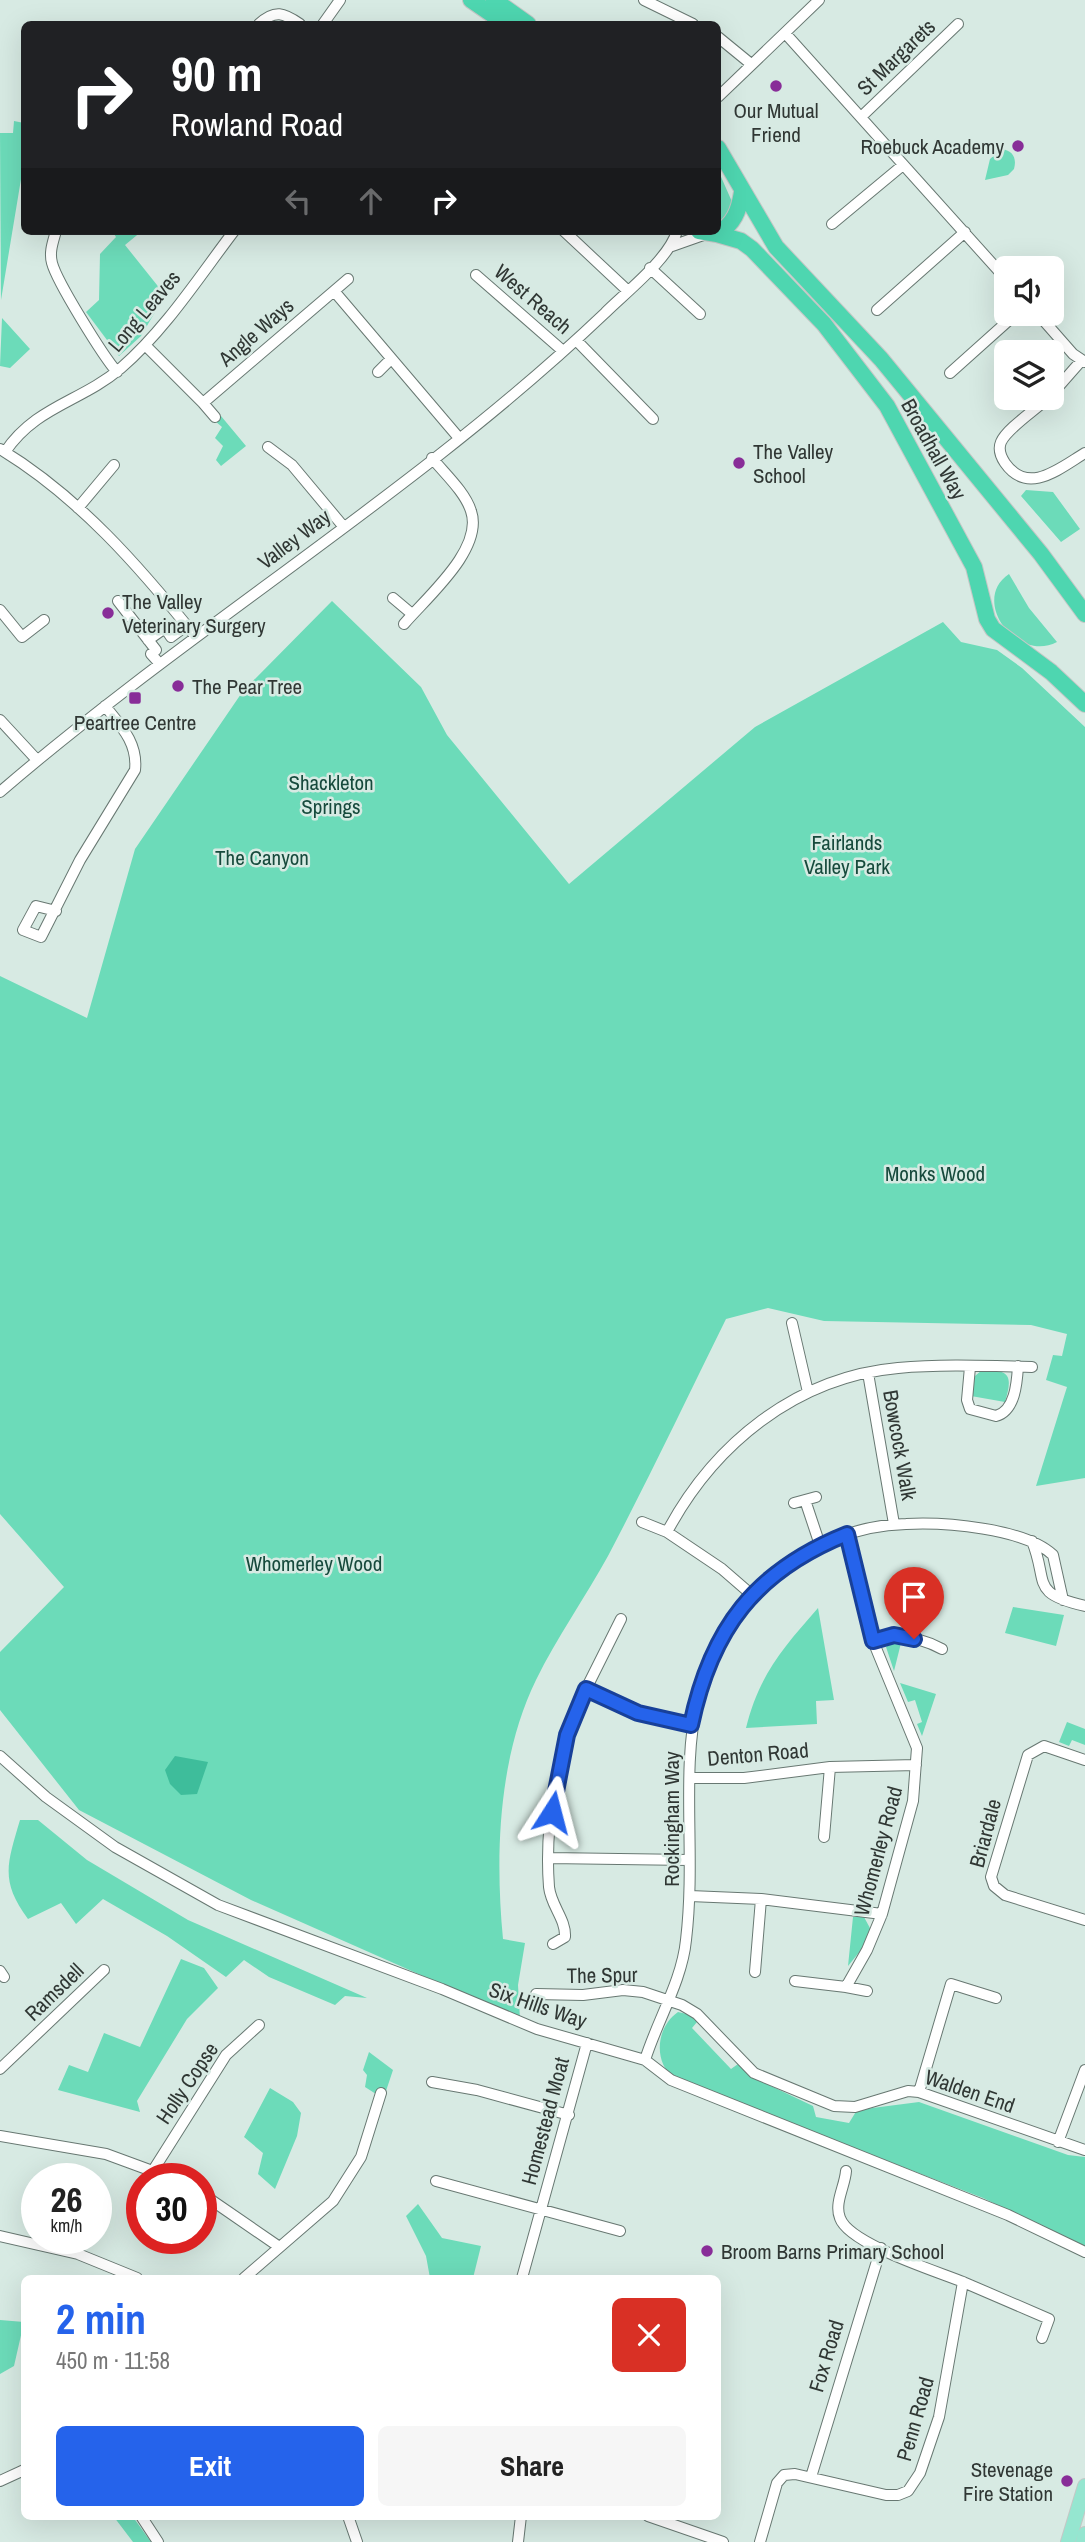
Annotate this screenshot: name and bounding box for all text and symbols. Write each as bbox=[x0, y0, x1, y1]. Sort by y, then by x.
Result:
street label: St Margarets bbox=[850, 12, 942, 102]
text: 90 m bbox=[171, 40, 263, 106]
icon: right bbox=[56, 49, 147, 140]
marker: Our Mutual Friend bbox=[768, 78, 784, 94]
place label: Our Mutual Friend bbox=[733, 96, 819, 149]
text: Rowland Road bbox=[171, 103, 343, 146]
place label: Roebuck Academy bbox=[860, 132, 1004, 161]
marker: Roebuck Academy bbox=[1010, 138, 1026, 154]
icon: left bbox=[279, 182, 317, 220]
icon: ahead bbox=[352, 182, 390, 220]
icon: right bbox=[425, 182, 463, 220]
map controls bbox=[994, 256, 1064, 410]
button: sound bbox=[994, 256, 1064, 326]
street label: West Reach bbox=[488, 257, 578, 341]
street label: Long Leaves bbox=[101, 264, 187, 358]
street label: Angle Ways bbox=[211, 291, 300, 374]
button: layers bbox=[994, 340, 1064, 410]
street label: Broadhall Way bbox=[894, 393, 974, 505]
place label: The Valley School bbox=[753, 437, 833, 490]
marker: The Valley School bbox=[731, 455, 747, 471]
street label: Valley Way bbox=[252, 502, 337, 576]
place label: The Valley Veterinary Surgery bbox=[122, 587, 266, 640]
marker: The Valley Veterinary Surgery bbox=[100, 605, 116, 621]
place label: The Pear Tree bbox=[192, 672, 302, 701]
marker: The Pear Tree bbox=[170, 678, 186, 694]
marker: Peartree Centre bbox=[127, 690, 143, 706]
place label: Peartree Centre bbox=[74, 708, 196, 737]
park label: Shackleton Springs bbox=[288, 768, 374, 821]
park label: Fairlands Valley Park bbox=[804, 828, 890, 881]
park label: The Canyon bbox=[215, 843, 309, 872]
park label: Monks Wood bbox=[885, 1159, 985, 1188]
street label: Bowcock Walk bbox=[876, 1388, 924, 1503]
park label: Whomerley Wood bbox=[246, 1549, 382, 1578]
pin bbox=[884, 1567, 944, 1639]
icon: arrive bbox=[895, 1578, 933, 1616]
street label: Denton Road bbox=[706, 1735, 810, 1773]
street label: Rockingham Way bbox=[657, 1751, 686, 1887]
position arrow bbox=[515, 1775, 589, 1849]
street label: Whomerley Road bbox=[847, 1783, 909, 1919]
street label: Briardale bbox=[962, 1796, 1008, 1870]
street label: Ramsdell bbox=[18, 1957, 90, 2027]
street label: The Spur bbox=[566, 1960, 638, 1990]
street label: Six Hills Way bbox=[485, 1975, 591, 2035]
street label: Holly Copse bbox=[149, 2036, 225, 2130]
street label: Homestead Moat bbox=[514, 2054, 576, 2188]
street label: Walden End bbox=[921, 2062, 1019, 2120]
speed limit sign: 30 bbox=[126, 2163, 217, 2254]
text: 26 bbox=[51, 2176, 82, 2223]
text: km/h bbox=[51, 2213, 83, 2238]
place label: Broom Barns Primary School bbox=[721, 2237, 944, 2266]
marker: Broom Barns Primary School bbox=[699, 2243, 715, 2259]
text: 2 min bbox=[56, 2291, 146, 2347]
button: close bbox=[612, 2298, 686, 2372]
street label: Fox Road bbox=[801, 2316, 851, 2396]
text: 450 m · 11:58 bbox=[56, 2345, 170, 2376]
street label: Penn Road bbox=[889, 2374, 941, 2464]
button: Exit bbox=[56, 2426, 364, 2506]
button: Share bbox=[378, 2426, 686, 2506]
place label: Stevenage Fire Station bbox=[963, 2455, 1053, 2508]
marker: Stevenage Fire Station bbox=[1059, 2473, 1075, 2489]

